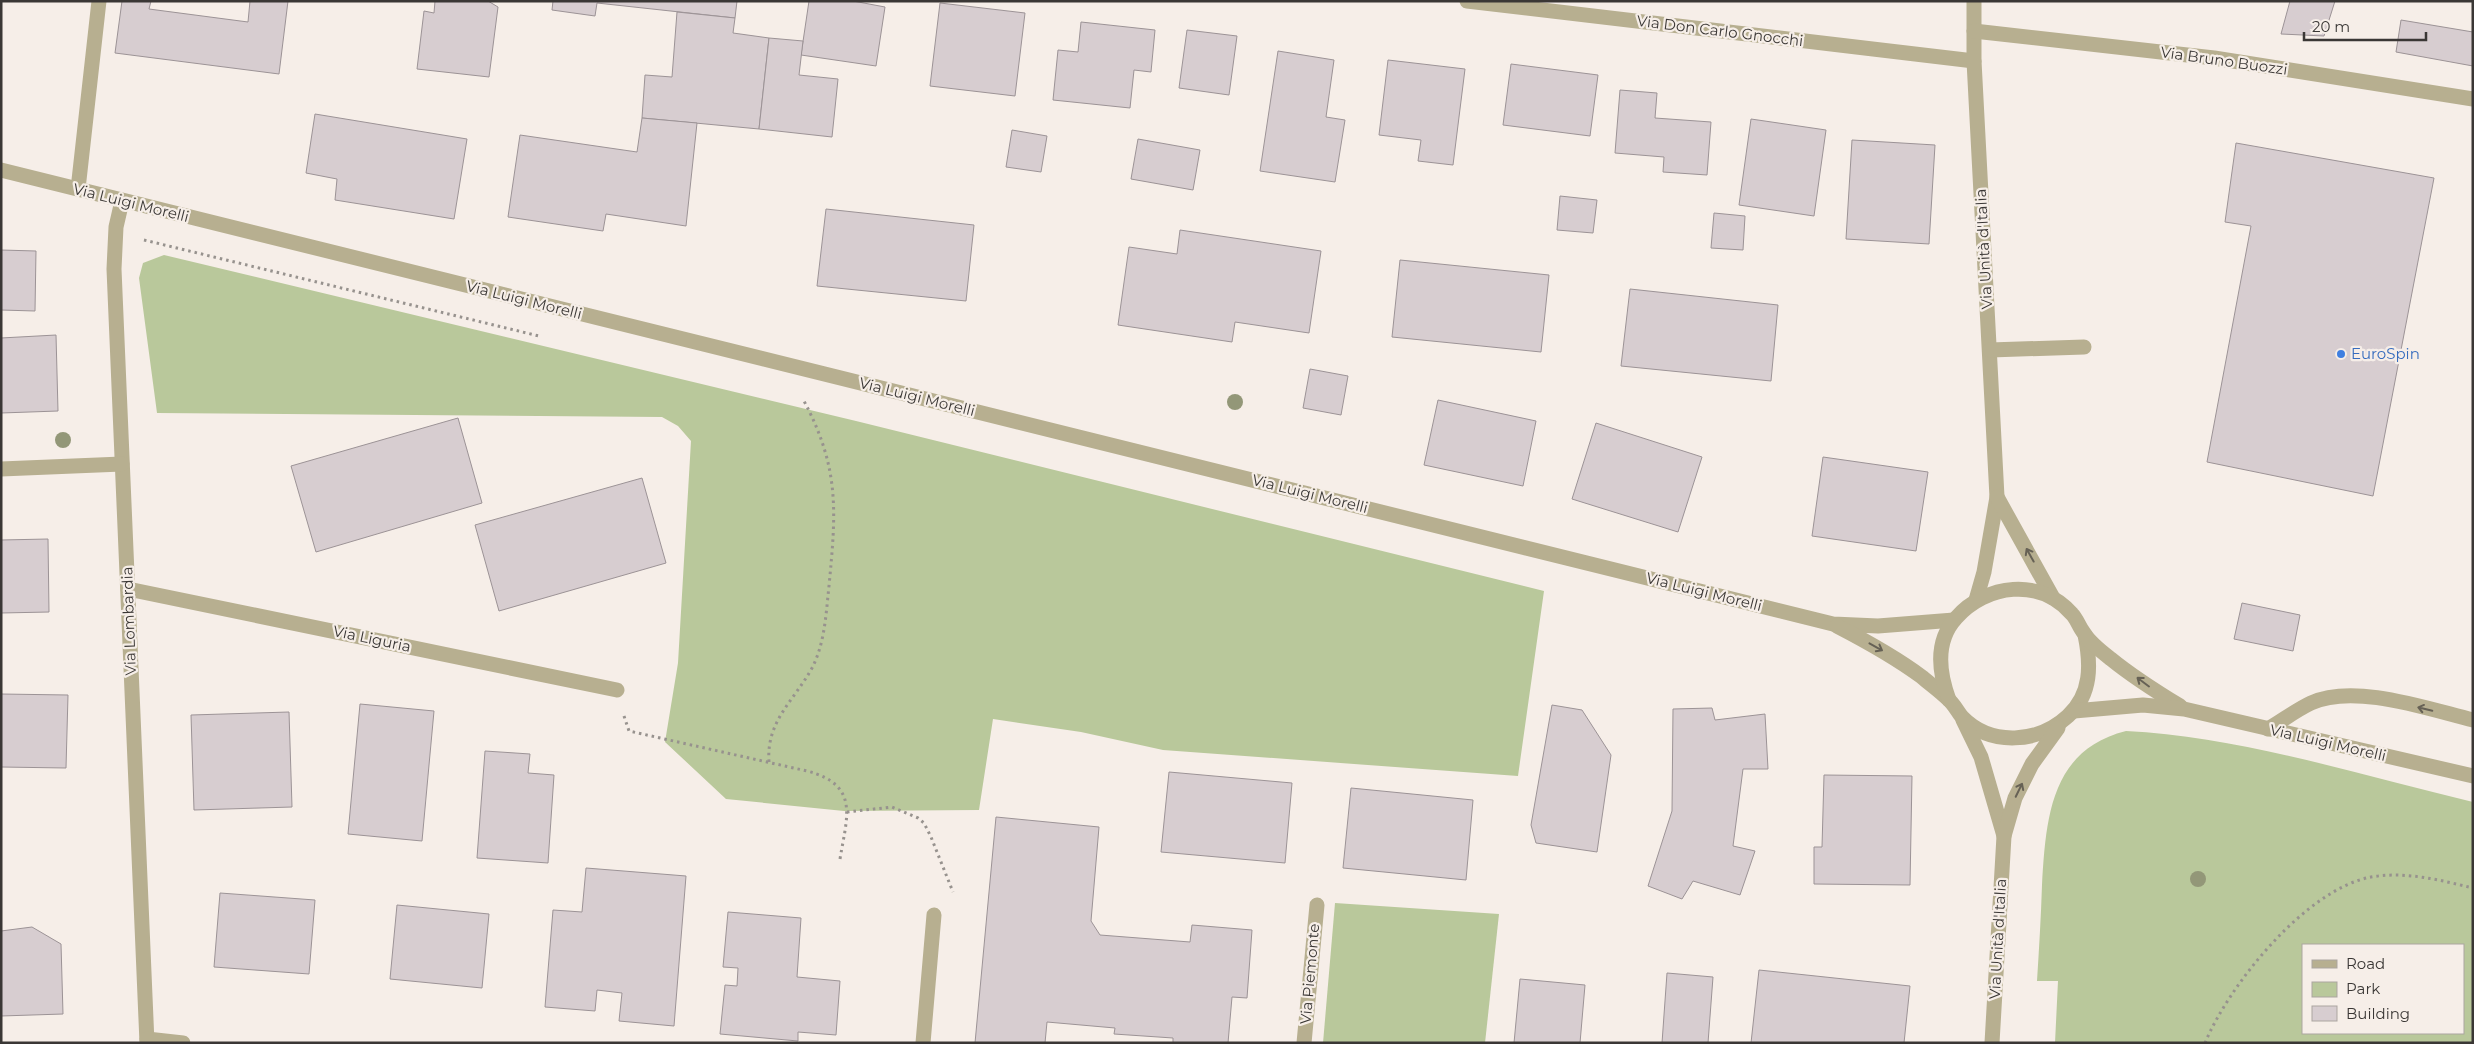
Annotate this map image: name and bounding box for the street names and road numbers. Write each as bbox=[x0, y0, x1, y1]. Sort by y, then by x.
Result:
street label: Via Don Carlo Gnocchi bbox=[1636, 11, 1804, 50]
street label: Via Bruno Buozzi bbox=[2159, 42, 2289, 79]
street label: Via Luigi Morelli bbox=[71, 179, 191, 226]
street label: Via Unità d'Italia bbox=[1971, 188, 1996, 310]
street label: Via Luigi Morelli bbox=[464, 276, 584, 323]
street label: Via Luigi Morelli bbox=[857, 373, 977, 420]
street label: Via Luigi Morelli bbox=[1250, 470, 1370, 517]
street label: Via Lombardia bbox=[117, 566, 140, 676]
street label: Via Luigi Morelli bbox=[1644, 568, 1764, 615]
street label: Via Liguria bbox=[331, 621, 413, 656]
street label: Via Luigi Morelli bbox=[2268, 720, 2388, 765]
street label: Via Unità d'Italia bbox=[1985, 878, 2010, 1000]
street label: Via Piemonte bbox=[1296, 923, 1323, 1025]

